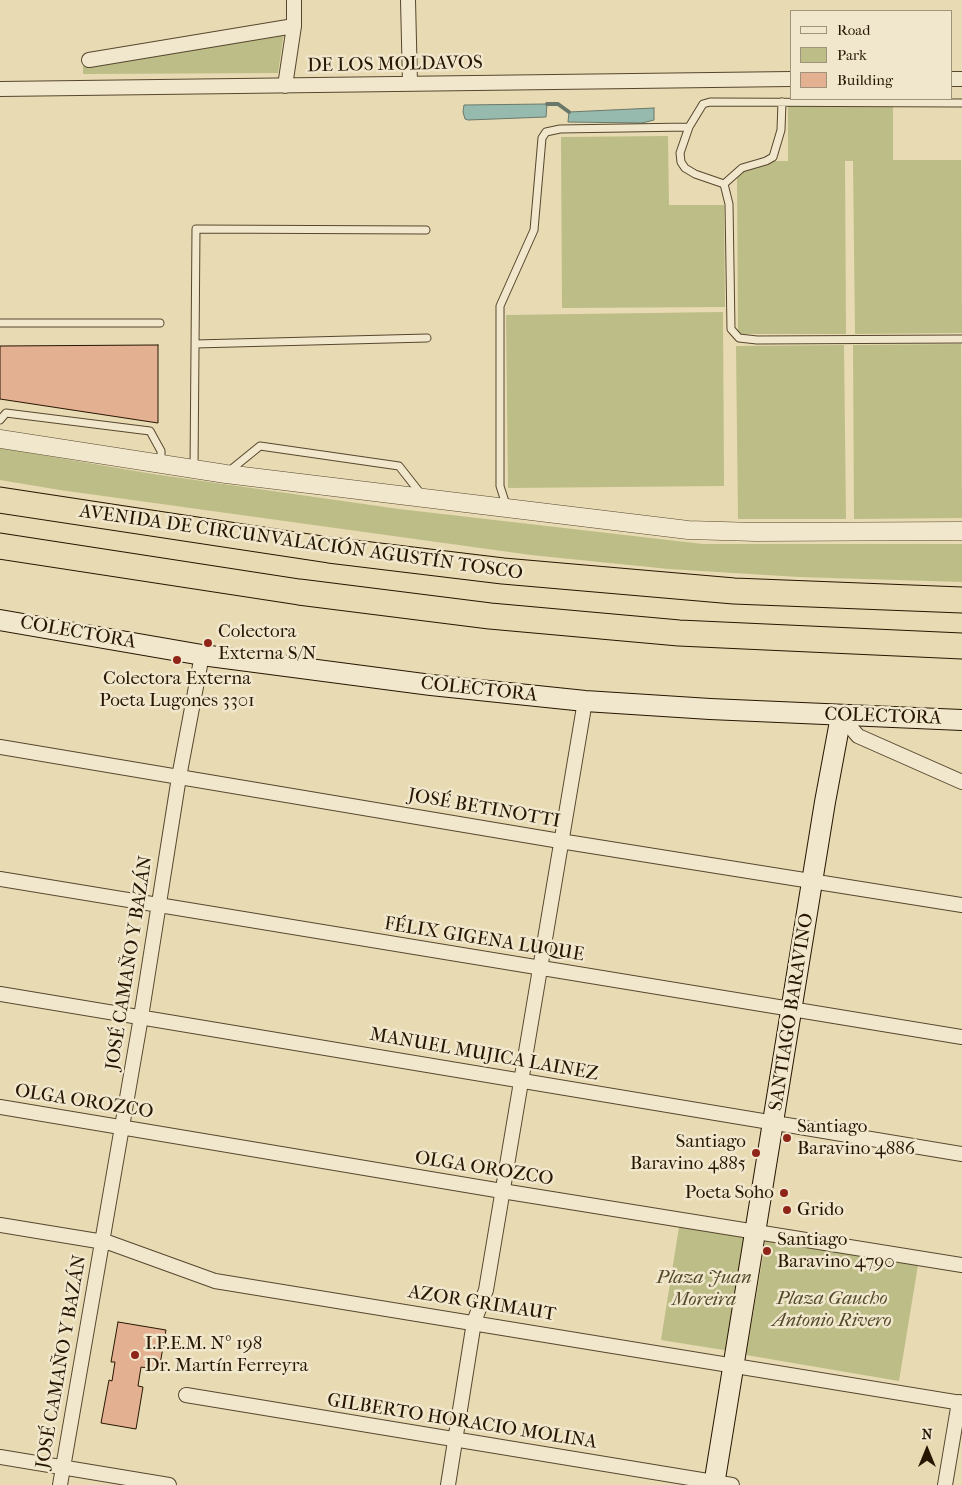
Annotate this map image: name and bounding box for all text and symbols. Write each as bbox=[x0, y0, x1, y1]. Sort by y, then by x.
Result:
legend bbox=[790, 10, 952, 100]
text: Road bbox=[837, 21, 870, 39]
text: Park bbox=[837, 46, 867, 64]
street label: DE LOS MOLDAVOS bbox=[307, 52, 483, 78]
text: Building bbox=[837, 71, 893, 89]
street label: AVENIDA DE CIRCUNVALACIÓN AGUSTÍN TOSCO bbox=[78, 501, 524, 585]
street label: COLECTORA bbox=[18, 612, 138, 654]
place label: Colectora Externa S/N bbox=[218, 621, 317, 665]
marker: Colectora Externa S/N bbox=[202, 637, 214, 649]
marker: Colectora Externa Poeta Lugones 3301 bbox=[171, 654, 183, 666]
place label: Colectora Externa Poeta Lugones 3301 bbox=[99, 668, 255, 712]
street label: COLECTORA bbox=[420, 673, 538, 707]
street label: COLECTORA bbox=[824, 704, 942, 730]
street label: JOSÉ BETINOTTI bbox=[406, 784, 562, 834]
street label: JOSÉ CAMAÑO Y BAZÁN bbox=[102, 854, 158, 1072]
street label: SANTIAGO BARAVINO bbox=[765, 912, 819, 1112]
street label: FÉLIX GIGENA LUQUE bbox=[382, 913, 586, 967]
street label: MANUEL MUJICA LAINEZ bbox=[368, 1024, 600, 1086]
street label: OLGA OROZCO bbox=[13, 1080, 155, 1124]
place label: Santiago Baravino 4886 bbox=[797, 1116, 915, 1160]
place label: Santiago Baravino 4885 bbox=[630, 1131, 746, 1175]
marker: Santiago Baravino 4886 bbox=[781, 1132, 793, 1144]
street label: OLGA OROZCO bbox=[413, 1147, 555, 1191]
marker: Santiago Baravino 4885 bbox=[750, 1147, 762, 1159]
place label: Poeta Soho bbox=[685, 1182, 774, 1204]
marker: Poeta Soho bbox=[778, 1187, 790, 1199]
place label: Grido bbox=[797, 1199, 844, 1221]
marker: Grido bbox=[781, 1204, 793, 1216]
place label: Santiago Baravino 4790 bbox=[777, 1229, 895, 1273]
marker: Santiago Baravino 4790 bbox=[761, 1245, 773, 1257]
street label: JOSÉ CAMAÑO Y BAZÁN bbox=[32, 1253, 92, 1471]
park label: Plaza Juan Moreira bbox=[656, 1267, 752, 1311]
street label: AZOR GRIMAUT bbox=[407, 1281, 557, 1327]
park label: Plaza Gaucho Antonio Rivero bbox=[772, 1288, 892, 1332]
place label: I.P.E.M. Nº 198 Dr. Martín Ferreyra bbox=[145, 1333, 308, 1377]
marker: I.P.E.M. Nº 198 Dr. Martín Ferreyra bbox=[129, 1349, 141, 1361]
street label: GILBERTO HORACIO MOLINA bbox=[325, 1389, 599, 1455]
north arrow bbox=[902, 1425, 952, 1475]
text: N bbox=[922, 1426, 932, 1443]

